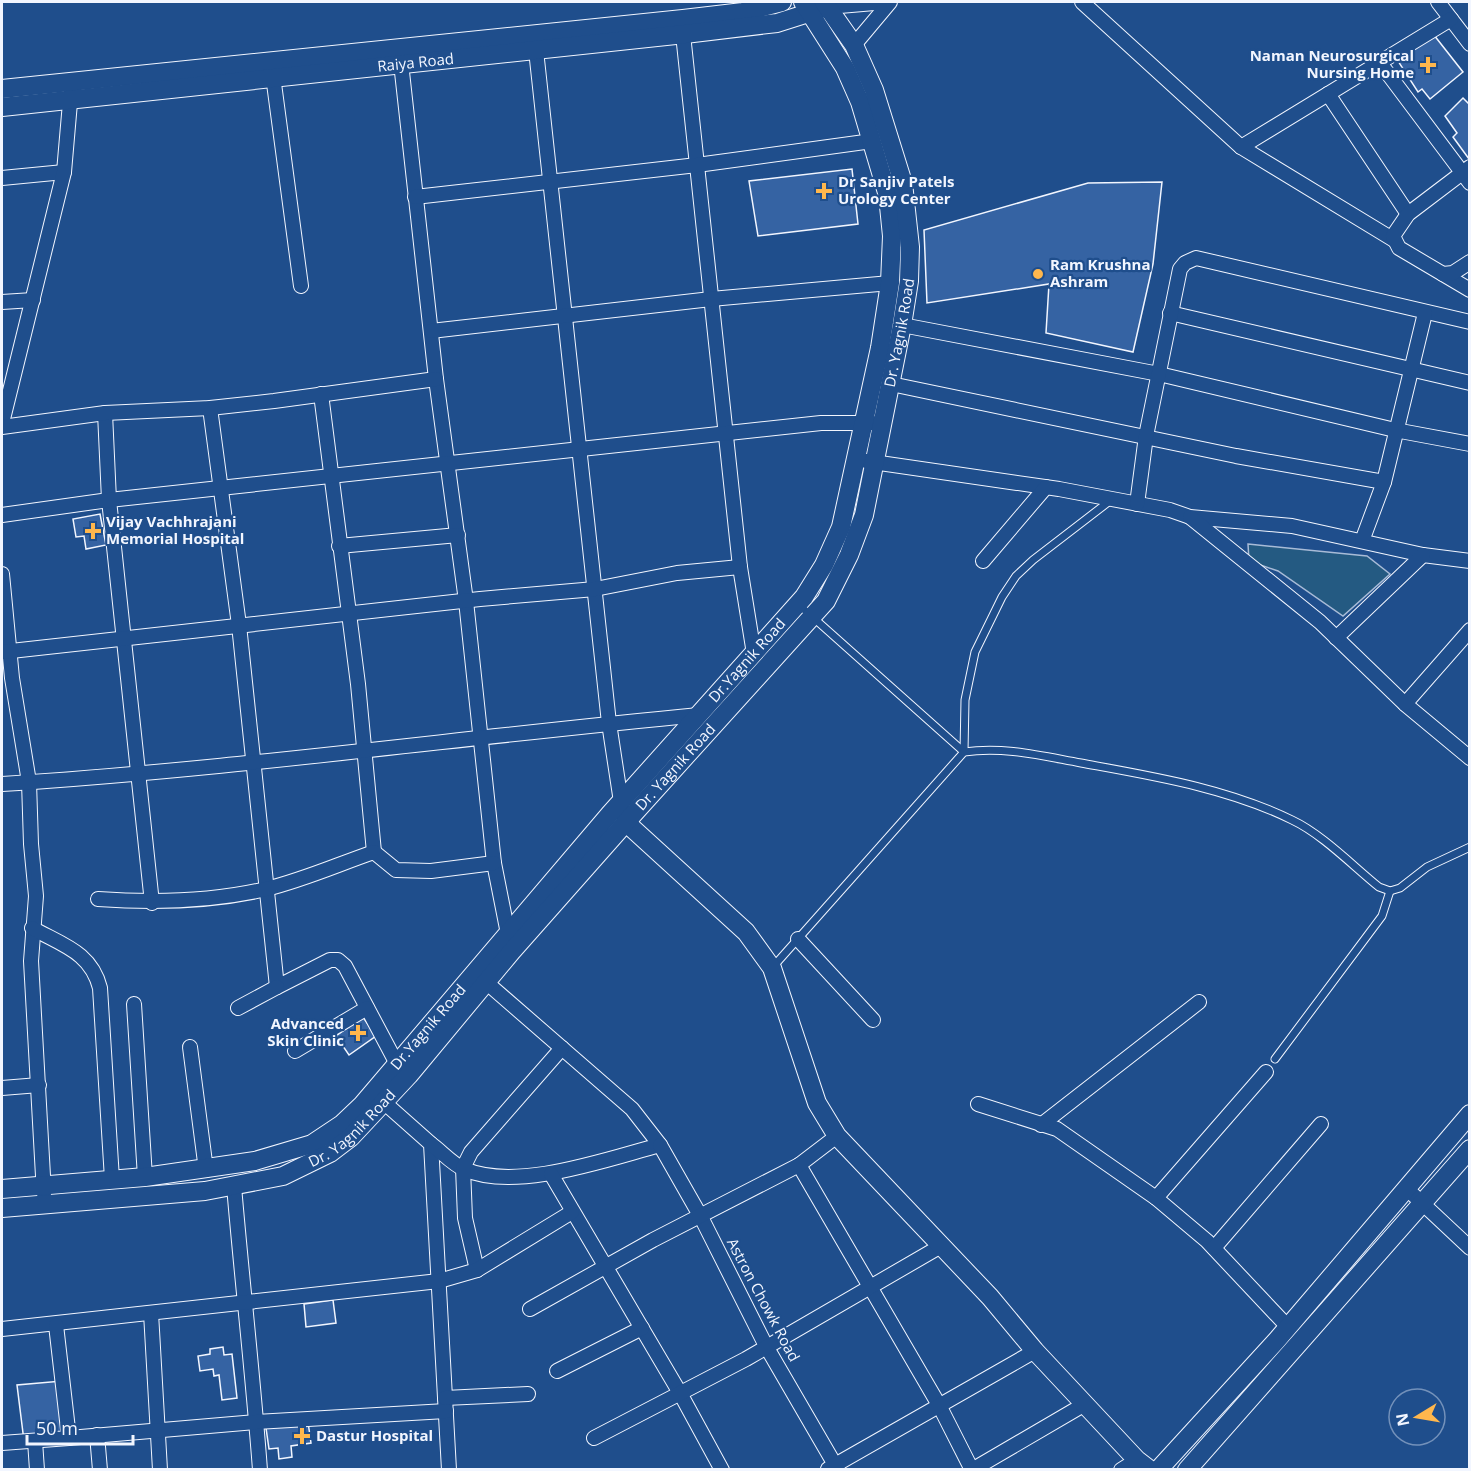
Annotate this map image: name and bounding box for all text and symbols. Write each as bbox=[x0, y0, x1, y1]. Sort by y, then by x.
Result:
place label: Naman Neurosurgical Nursing Home bbox=[1250, 45, 1414, 82]
street label: Raiya Road bbox=[376, 48, 455, 76]
marker: Naman Neurosurgical Nursing Home bbox=[1419, 56, 1437, 74]
place label: Dr Sanjiv Patels Urology Center bbox=[838, 171, 954, 208]
marker: Dr Sanjiv Patels Urology Center bbox=[815, 182, 833, 200]
place label: Ram Krushna Ashram bbox=[1050, 254, 1150, 291]
marker: Ram Krushna Ashram bbox=[1031, 267, 1045, 281]
street label: Dr. Yagnik Road bbox=[879, 277, 918, 389]
place label: Vijay Vachhrajani Memorial Hospital bbox=[106, 511, 244, 548]
marker: Vijay Vachhrajani Memorial Hospital bbox=[84, 522, 102, 540]
street label: Dr.Yagnik Road bbox=[703, 613, 789, 706]
street label: Dr. Yagnik Road bbox=[630, 719, 719, 814]
street label: Dr.Yagnik Road bbox=[385, 980, 470, 1074]
place label: Advanced Skin Clinic bbox=[267, 1013, 344, 1050]
marker: Advanced Skin Clinic bbox=[349, 1024, 367, 1042]
street label: Dr. Yagnik Road bbox=[305, 1085, 399, 1171]
street label: Astron Chowk Road bbox=[723, 1234, 805, 1365]
north arrow bbox=[1387, 1387, 1447, 1447]
scale bar bbox=[27, 1408, 134, 1446]
text: N bbox=[1390, 1411, 1414, 1428]
text: 50 m bbox=[36, 1416, 78, 1440]
place label: Dastur Hospital bbox=[316, 1425, 433, 1445]
marker: Dastur Hospital bbox=[293, 1427, 311, 1445]

